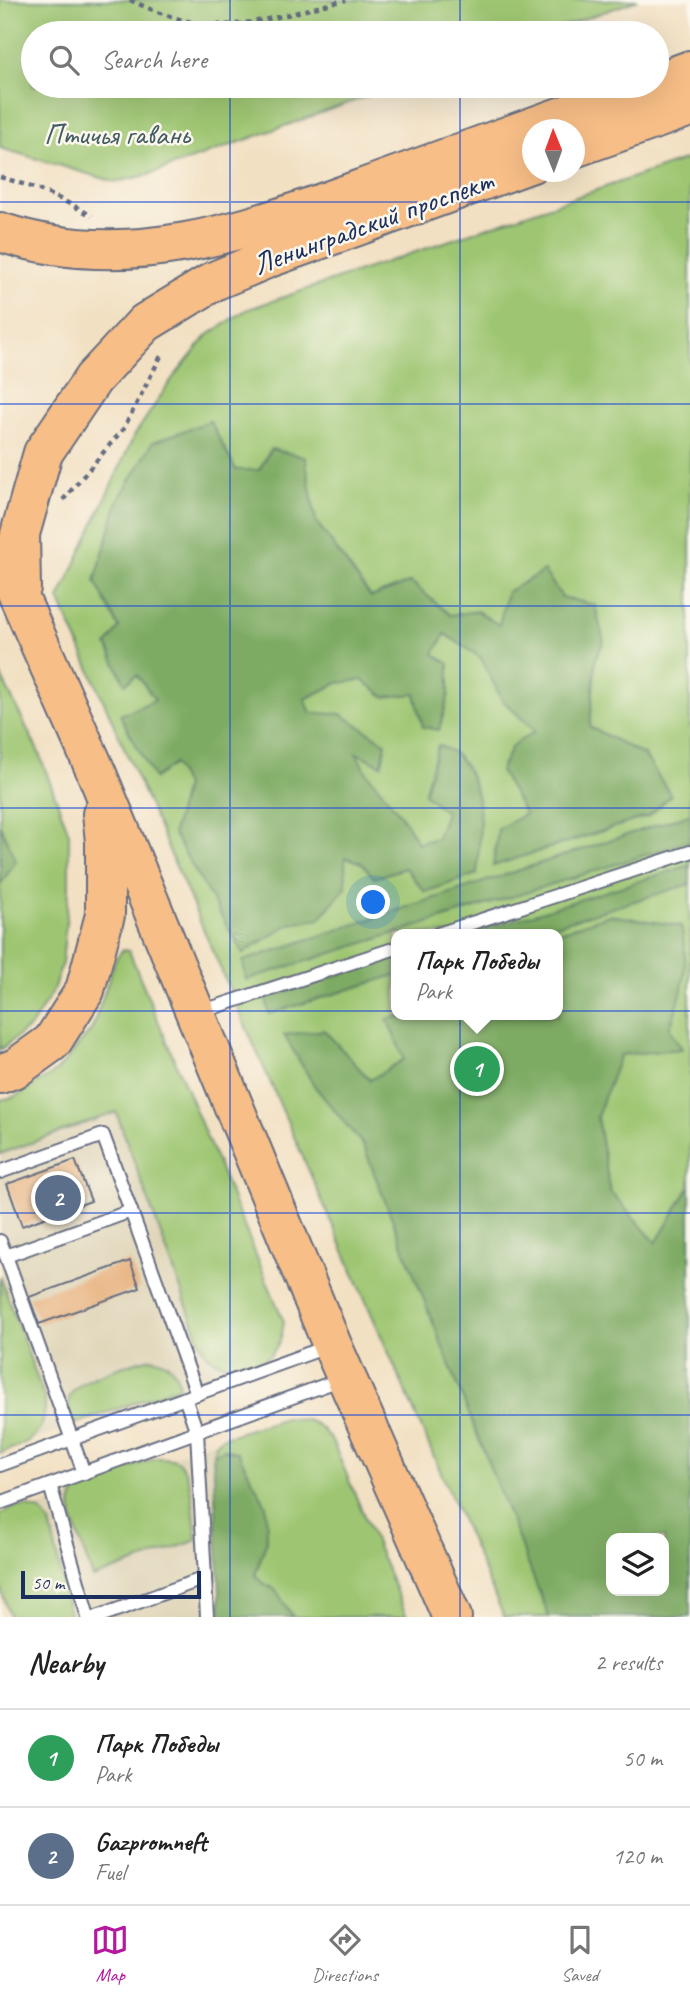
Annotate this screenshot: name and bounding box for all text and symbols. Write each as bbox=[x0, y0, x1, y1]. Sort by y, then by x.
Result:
search box bbox=[21, 21, 669, 98]
icon: search bbox=[45, 41, 83, 79]
text: Search here bbox=[101, 43, 207, 76]
park label: Птичья гавань bbox=[44, 115, 192, 153]
north arrow bbox=[522, 119, 585, 182]
street label: Ленинградский проспект bbox=[248, 160, 500, 283]
your location bbox=[356, 885, 390, 919]
popup bbox=[391, 929, 563, 1020]
text: Парк Победы bbox=[415, 944, 539, 977]
text: Park bbox=[415, 977, 452, 1006]
pin: 1 bbox=[454, 1043, 500, 1095]
pin: 2 bbox=[35, 1172, 81, 1224]
map controls bbox=[606, 1533, 669, 1596]
button: layers bbox=[606, 1533, 669, 1596]
scale bar bbox=[21, 1568, 201, 1600]
text: 50 m bbox=[32, 1571, 64, 1595]
text: Nearby bbox=[28, 1644, 104, 1682]
text: 2 results bbox=[595, 1648, 662, 1677]
text: Парк Победы bbox=[95, 1727, 218, 1760]
text: 1 bbox=[46, 1744, 56, 1773]
text: 50 m bbox=[623, 1744, 662, 1773]
text: Park bbox=[95, 1760, 131, 1789]
text: Gazpromneft bbox=[95, 1825, 207, 1858]
text: 2 bbox=[46, 1842, 56, 1871]
text: 120 m bbox=[613, 1842, 662, 1871]
text: Fuel bbox=[95, 1858, 125, 1887]
tab: Map bbox=[91, 1921, 129, 1987]
tab: Directions bbox=[312, 1921, 378, 1987]
tab: Saved bbox=[561, 1921, 599, 1987]

